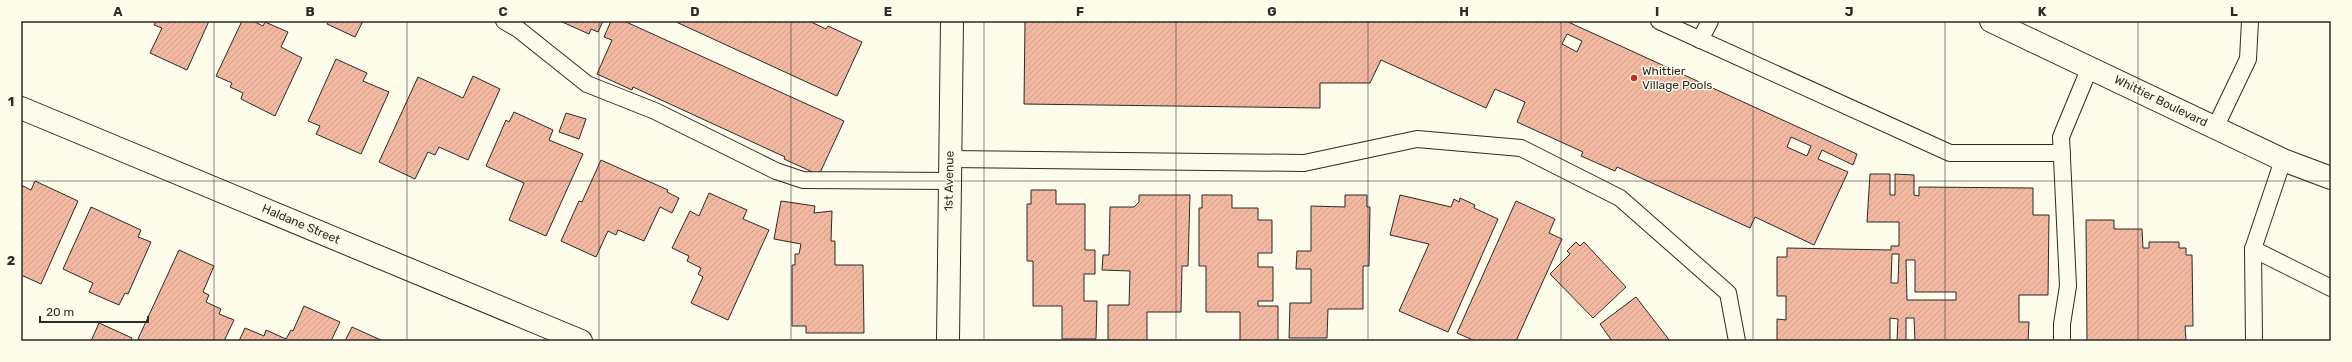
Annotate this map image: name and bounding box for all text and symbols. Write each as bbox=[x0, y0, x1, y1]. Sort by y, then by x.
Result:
text: A bbox=[113, 4, 123, 19]
text: B bbox=[305, 4, 315, 19]
text: C bbox=[498, 4, 508, 19]
text: D bbox=[690, 4, 700, 19]
text: E bbox=[884, 4, 892, 19]
text: F bbox=[1076, 4, 1084, 19]
text: G bbox=[1267, 4, 1277, 19]
text: H bbox=[1459, 4, 1469, 19]
text: I bbox=[1655, 4, 1659, 19]
text: J bbox=[1845, 4, 1853, 19]
text: K bbox=[2038, 4, 2047, 19]
text: L bbox=[2230, 4, 2238, 19]
place label: Whittier Village Pools bbox=[1642, 64, 1712, 92]
street label: Whittier Boulevard bbox=[2112, 72, 2210, 130]
marker: Whittier Village Pools bbox=[1629, 73, 1639, 83]
text: 1 bbox=[8, 94, 14, 109]
street label: 1st Avenue bbox=[941, 150, 957, 211]
street label: Haldane Street bbox=[260, 201, 342, 247]
text: 2 bbox=[7, 253, 15, 268]
scale bar bbox=[40, 298, 148, 324]
text: 20 m bbox=[46, 305, 74, 319]

